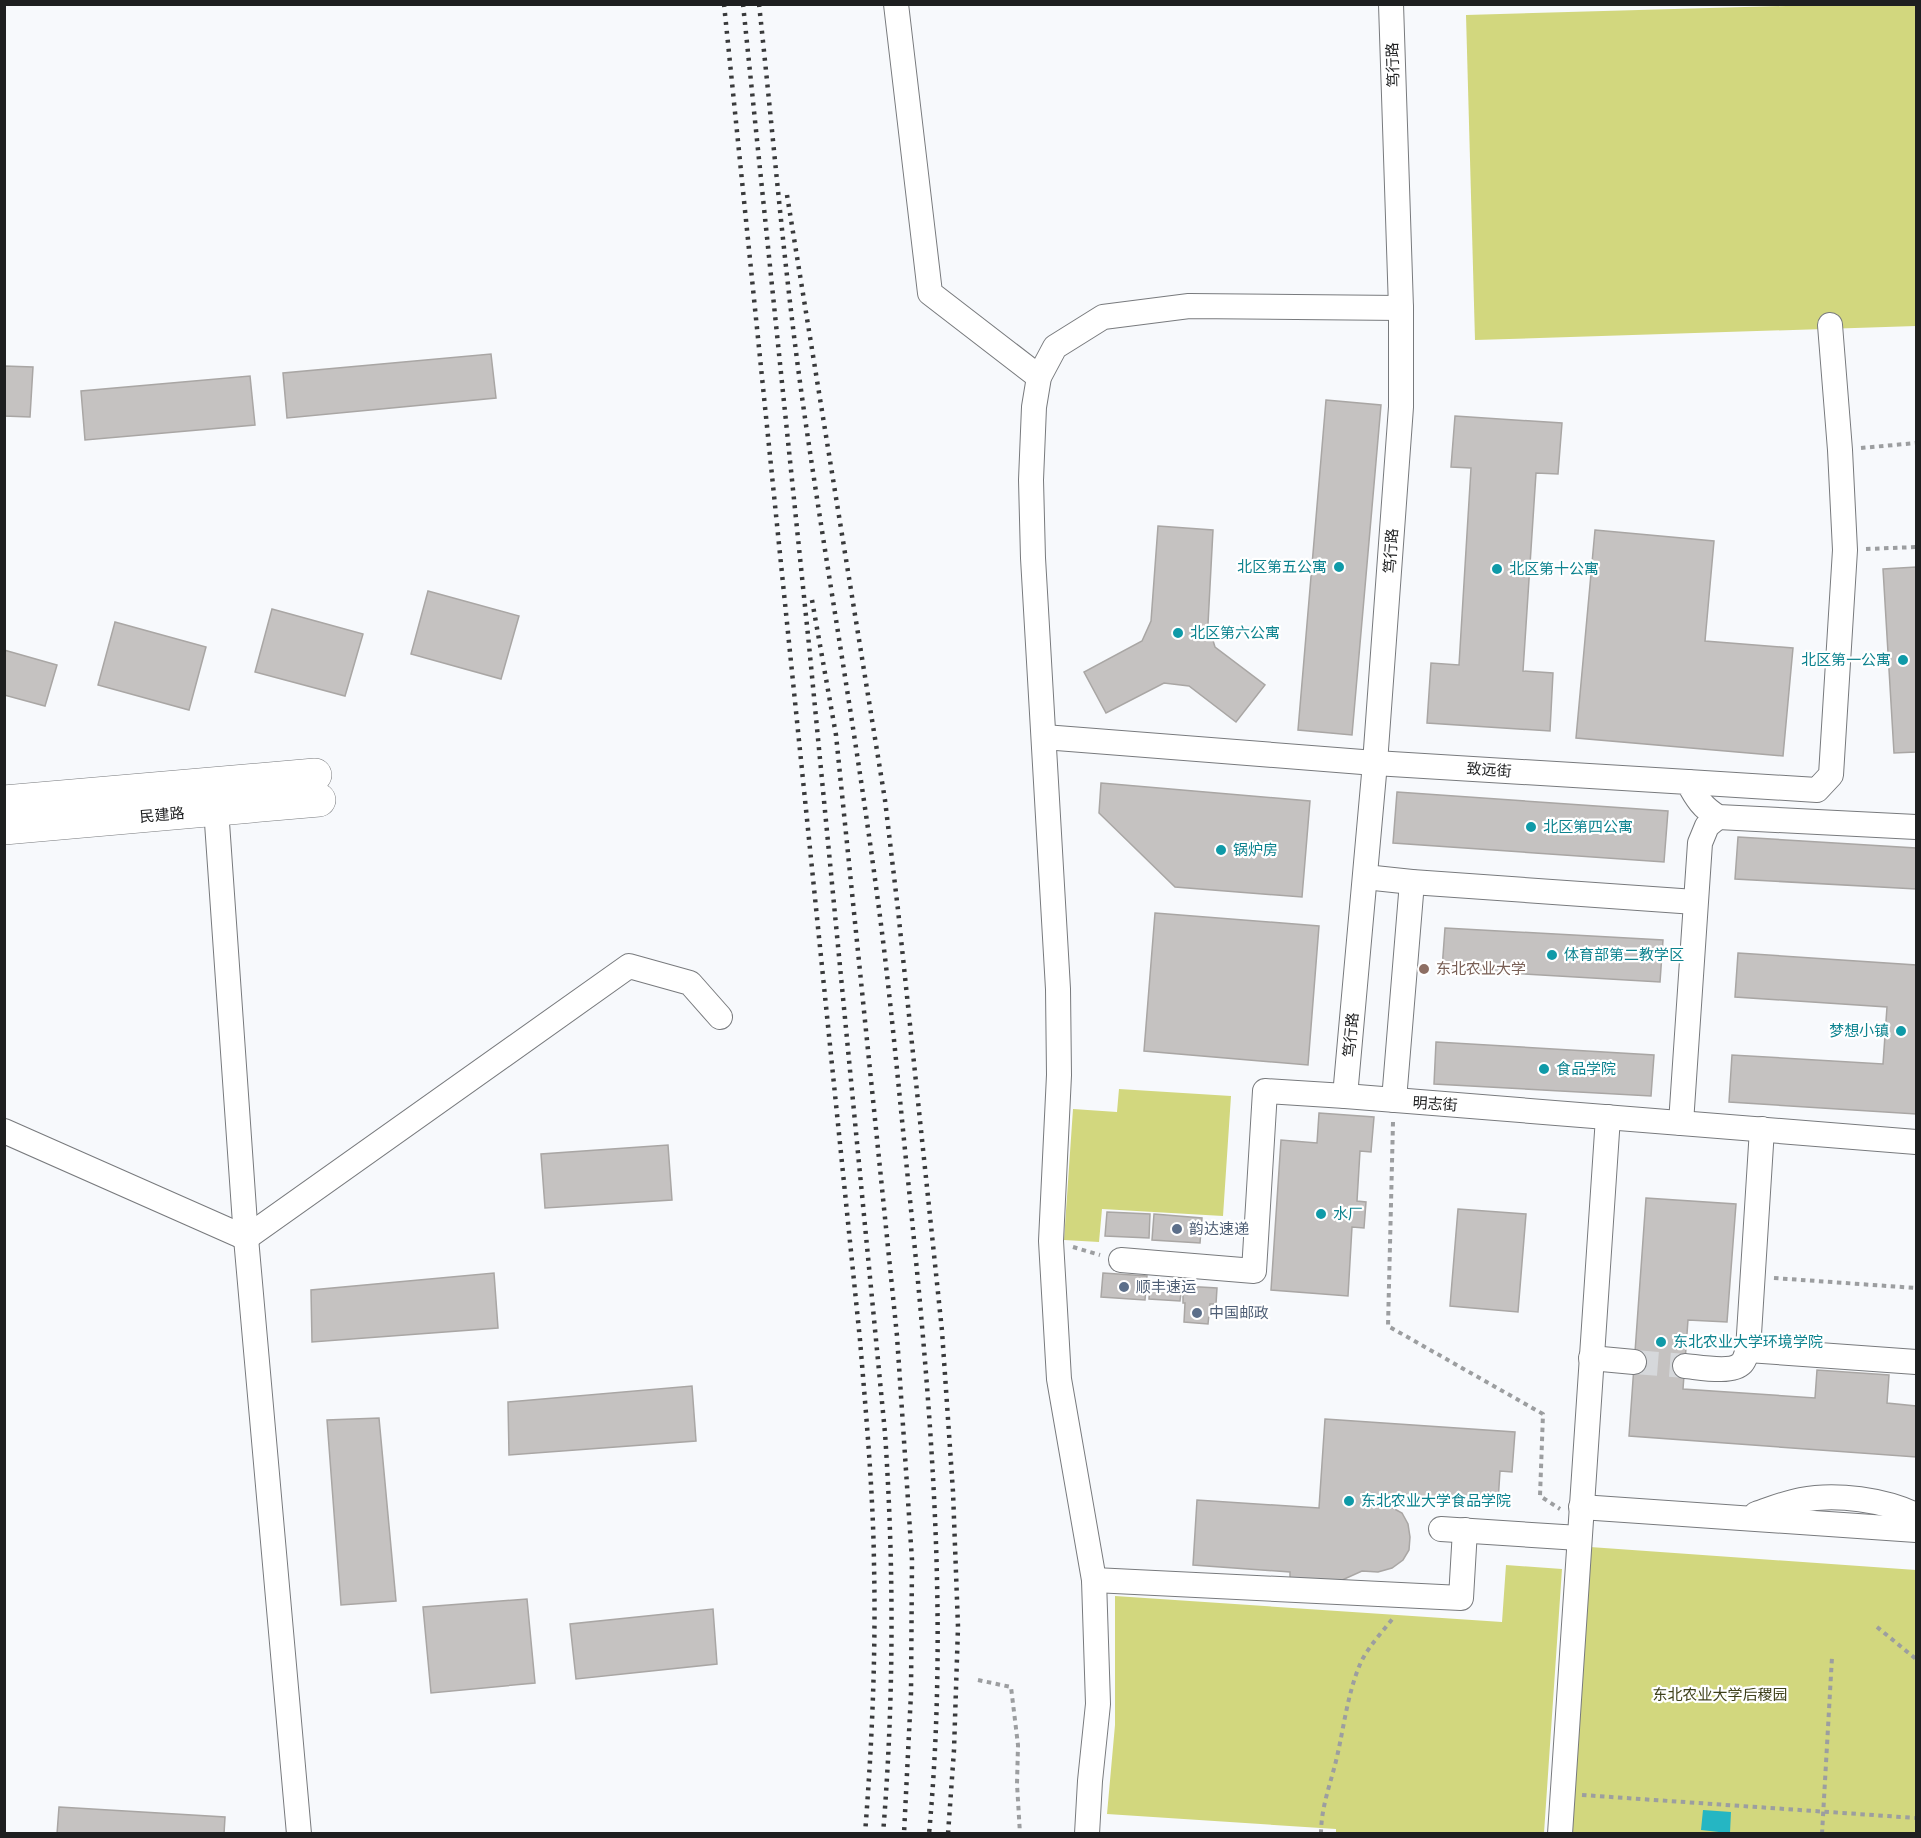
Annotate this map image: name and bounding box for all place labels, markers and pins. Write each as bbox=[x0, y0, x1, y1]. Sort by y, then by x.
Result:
place label: 北区第五公寓 bbox=[1237, 556, 1327, 576]
place label: 北区第十公寓 bbox=[1509, 558, 1599, 578]
marker: 北区第五公寓 bbox=[1332, 560, 1346, 574]
marker: 北区第十公寓 bbox=[1490, 562, 1504, 576]
place label: 北区第六公寓 bbox=[1190, 622, 1280, 642]
marker: 北区第六公寓 bbox=[1171, 626, 1185, 640]
place label: 北区第一公寓 bbox=[1801, 649, 1891, 669]
marker: 北区第一公寓 bbox=[1896, 653, 1910, 667]
place label: 北区第四公寓 bbox=[1543, 816, 1633, 836]
marker: 北区第四公寓 bbox=[1524, 820, 1538, 834]
place label: 锅炉房 bbox=[1233, 839, 1278, 859]
marker: 锅炉房 bbox=[1214, 843, 1228, 857]
place label: 体育部第二教学区 bbox=[1564, 944, 1684, 964]
marker: 体育部第二教学区 bbox=[1545, 948, 1559, 962]
place label: 东北农业大学 bbox=[1436, 958, 1526, 978]
marker: 东北农业大学 bbox=[1417, 962, 1431, 976]
place label: 梦想小镇 bbox=[1829, 1020, 1889, 1040]
marker: 梦想小镇 bbox=[1894, 1024, 1908, 1038]
place label: 食品学院 bbox=[1556, 1058, 1616, 1078]
marker: 食品学院 bbox=[1537, 1062, 1551, 1076]
place label: 水厂 bbox=[1333, 1203, 1363, 1223]
marker: 水厂 bbox=[1314, 1207, 1328, 1221]
place label: 韵达速递 bbox=[1189, 1218, 1249, 1238]
marker: 韵达速递 bbox=[1170, 1222, 1184, 1236]
place label: 顺丰速运 bbox=[1136, 1276, 1196, 1296]
marker: 顺丰速运 bbox=[1117, 1280, 1131, 1294]
place label: 中国邮政 bbox=[1209, 1302, 1269, 1322]
marker: 中国邮政 bbox=[1190, 1306, 1204, 1320]
place label: 东北农业大学环境学院 bbox=[1673, 1331, 1823, 1351]
marker: 东北农业大学环境学院 bbox=[1654, 1335, 1668, 1349]
place label: 东北农业大学食品学院 bbox=[1361, 1490, 1511, 1510]
marker: 东北农业大学食品学院 bbox=[1342, 1494, 1356, 1508]

